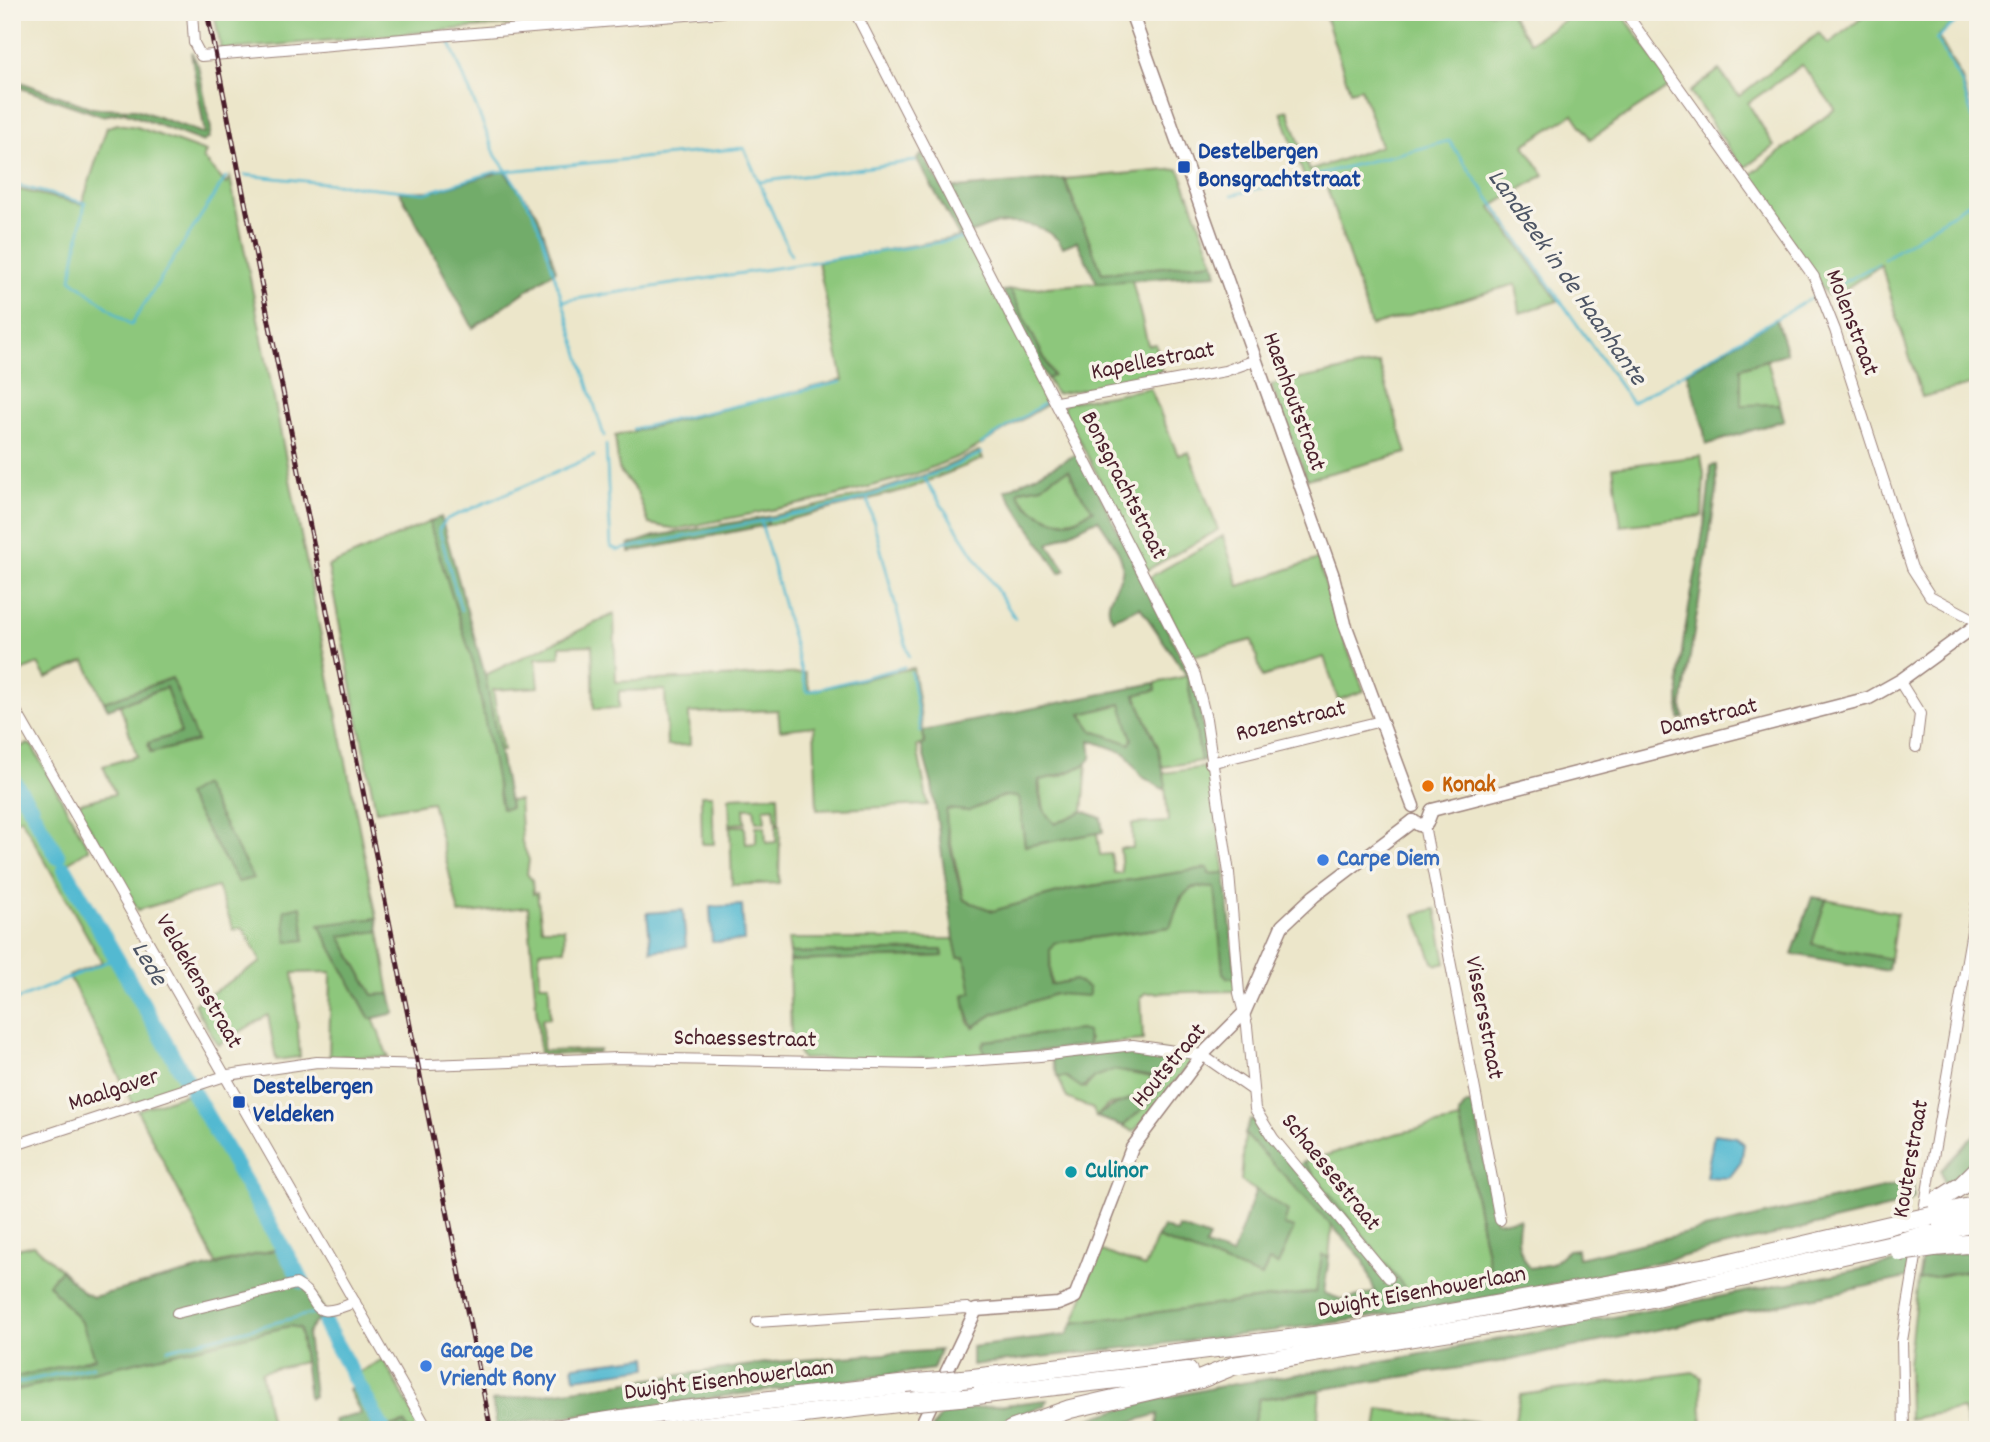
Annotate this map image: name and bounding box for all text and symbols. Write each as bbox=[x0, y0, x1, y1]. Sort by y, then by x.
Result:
place label: Destelbergen Bonsgrachtstraat bbox=[1198, 136, 1361, 198]
marker: Destelbergen Bonsgrachtstraat bbox=[1176, 159, 1192, 175]
water label: Landbeek in de Haanhante bbox=[1477, 162, 1656, 395]
street label: Molenstraat bbox=[1815, 265, 1887, 381]
street label: Haenhoutstraat bbox=[1252, 328, 1334, 476]
street label: Kapellestraat bbox=[1088, 333, 1218, 391]
street label: Bonsgrachtstraat bbox=[1071, 406, 1175, 566]
street label: Damstraat bbox=[1657, 689, 1761, 747]
street label: Rozenstraat bbox=[1232, 692, 1350, 752]
place label: Konak bbox=[1442, 769, 1496, 803]
marker: Konak bbox=[1420, 778, 1436, 794]
place label: Carpe Diem bbox=[1337, 843, 1440, 877]
marker: Carpe Diem bbox=[1315, 852, 1331, 868]
street label: Veldekensstraat bbox=[146, 908, 250, 1056]
water label: Lede bbox=[121, 935, 176, 994]
street label: Vissersstraat bbox=[1454, 953, 1512, 1083]
street label: Houtstraat bbox=[1124, 1016, 1216, 1116]
street label: Schaessestraat bbox=[673, 1022, 817, 1058]
street label: Maalgaver bbox=[64, 1060, 164, 1122]
place label: Destelbergen Veldeken bbox=[253, 1071, 373, 1133]
marker: Destelbergen Veldeken bbox=[231, 1094, 247, 1110]
street label: Kouterstraat bbox=[1885, 1097, 1939, 1221]
street label: Schaessestraat bbox=[1272, 1107, 1388, 1239]
place label: Culinor bbox=[1085, 1155, 1149, 1189]
marker: Culinor bbox=[1063, 1164, 1079, 1180]
street label: Dwight Eisenhowerlaan bbox=[1315, 1258, 1529, 1328]
place label: Garage De Vriendt Rony bbox=[440, 1335, 557, 1397]
street label: Dwight Eisenhowerlaan bbox=[622, 1351, 836, 1411]
marker: Garage De Vriendt Rony bbox=[418, 1358, 434, 1374]

